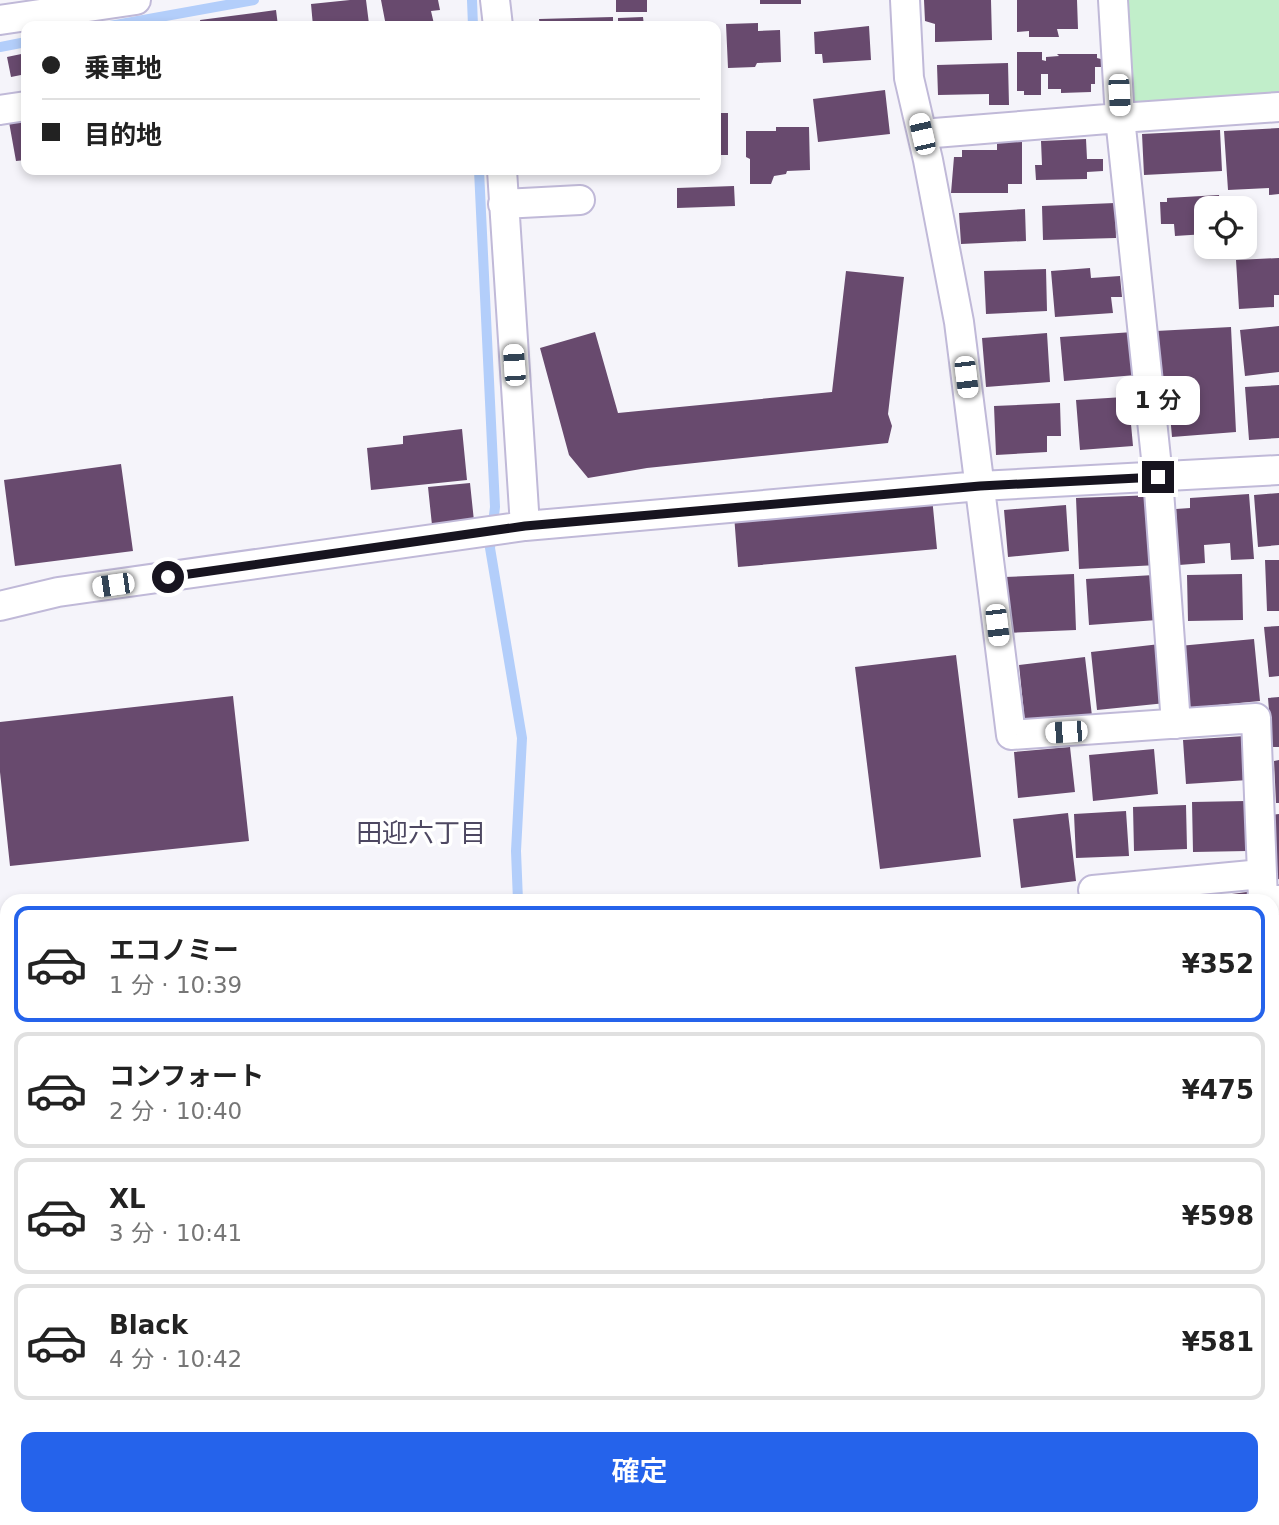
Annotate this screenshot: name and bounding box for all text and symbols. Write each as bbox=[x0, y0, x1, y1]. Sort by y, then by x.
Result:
text: 乗車地 bbox=[84, 53, 162, 83]
car bbox=[1108, 73, 1131, 117]
car bbox=[908, 111, 937, 157]
text: 目的地 bbox=[84, 120, 162, 150]
map controls bbox=[1194, 196, 1257, 259]
button: locate bbox=[1194, 196, 1257, 259]
car bbox=[503, 343, 526, 387]
car bbox=[954, 355, 979, 399]
callout: 1 分 bbox=[1116, 376, 1200, 424]
text: 1 分 bbox=[1134, 387, 1182, 413]
route end bbox=[1142, 461, 1174, 493]
route start bbox=[152, 561, 184, 593]
car bbox=[91, 572, 136, 598]
car bbox=[985, 603, 1010, 647]
car bbox=[1045, 720, 1088, 744]
district label: 田迎六丁目 bbox=[356, 818, 486, 848]
icon: car bbox=[25, 933, 88, 996]
text: エコノミー bbox=[109, 935, 239, 965]
text: ¥352 bbox=[1182, 949, 1254, 979]
text: 1 分 · 10:39 bbox=[109, 972, 242, 998]
icon: car bbox=[25, 1059, 88, 1122]
text: コンフォート bbox=[109, 1061, 264, 1091]
text: ¥475 bbox=[1182, 1075, 1254, 1105]
text: 2 分 · 10:40 bbox=[109, 1098, 242, 1124]
text: XL bbox=[109, 1184, 146, 1214]
icon: car bbox=[25, 1185, 88, 1248]
text: ¥598 bbox=[1182, 1201, 1254, 1231]
text: 3 分 · 10:41 bbox=[109, 1220, 242, 1246]
text: Black bbox=[109, 1310, 188, 1340]
icon: car bbox=[25, 1311, 88, 1374]
text: ¥581 bbox=[1182, 1327, 1254, 1357]
text: 4 分 · 10:42 bbox=[109, 1346, 242, 1372]
button: 確定 bbox=[21, 1432, 1258, 1512]

